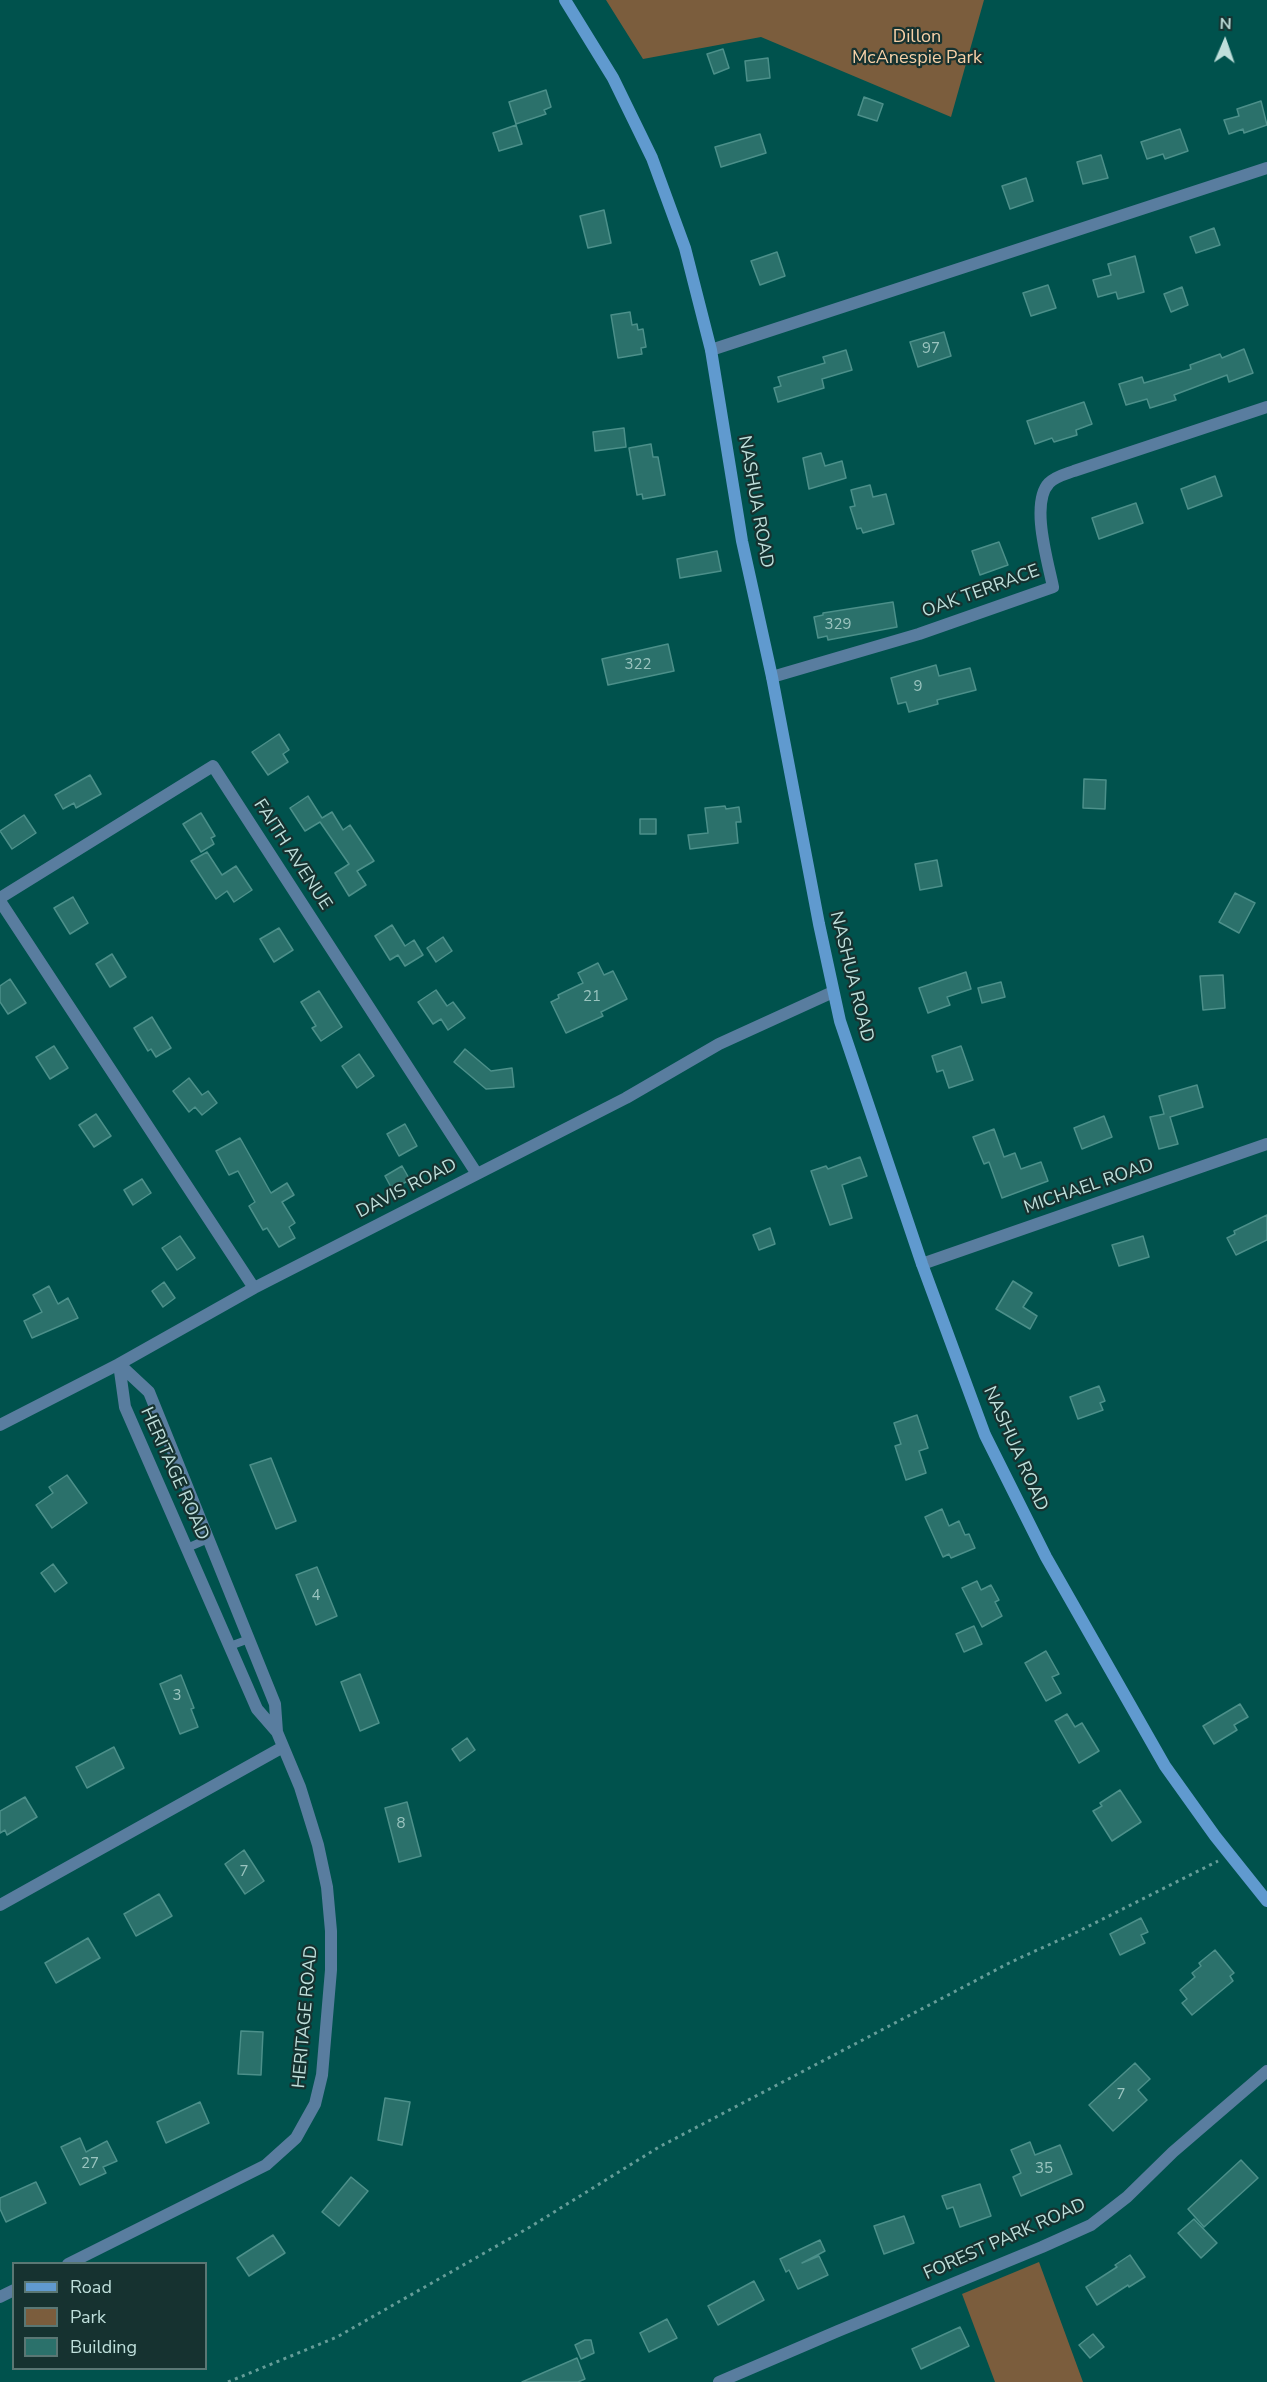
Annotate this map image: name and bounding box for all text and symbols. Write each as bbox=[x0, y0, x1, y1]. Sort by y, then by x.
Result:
north arrow bbox=[1195, 12, 1255, 72]
text: N bbox=[1219, 13, 1232, 35]
park label: Dillon McAnespie Park bbox=[852, 27, 982, 70]
house number: 97 bbox=[922, 340, 940, 358]
street label: NASHUA ROAD bbox=[733, 434, 777, 570]
street label: OAK TERRACE bbox=[919, 561, 1043, 623]
house number: 329 bbox=[825, 616, 851, 634]
house number: 322 bbox=[625, 656, 651, 674]
house number: 9 bbox=[914, 678, 922, 696]
street label: FAITH AVENUE bbox=[248, 796, 336, 914]
street label: NASHUA ROAD bbox=[824, 909, 878, 1045]
house number: 21 bbox=[583, 988, 601, 1006]
street label: DAVIS ROAD bbox=[353, 1154, 461, 1224]
street label: MICHAEL ROAD bbox=[1021, 1155, 1157, 1219]
street label: NASHUA ROAD bbox=[978, 1383, 1052, 1515]
street label: HERITAGE ROAD bbox=[135, 1404, 213, 1544]
house number: 4 bbox=[312, 1587, 320, 1605]
house number: 3 bbox=[173, 1687, 181, 1705]
house number: 8 bbox=[397, 1815, 405, 1833]
house number: 7 bbox=[240, 1863, 248, 1881]
street label: HERITAGE ROAD bbox=[289, 1945, 323, 2089]
house number: 7 bbox=[1117, 2086, 1125, 2104]
house number: 27 bbox=[81, 2155, 99, 2173]
house number: 35 bbox=[1035, 2160, 1053, 2178]
street label: FOREST PARK ROAD bbox=[921, 2195, 1089, 2285]
legend bbox=[12, 2262, 207, 2370]
text: Road bbox=[70, 2275, 112, 2299]
text: Park bbox=[70, 2305, 106, 2329]
text: Building bbox=[70, 2335, 137, 2359]

